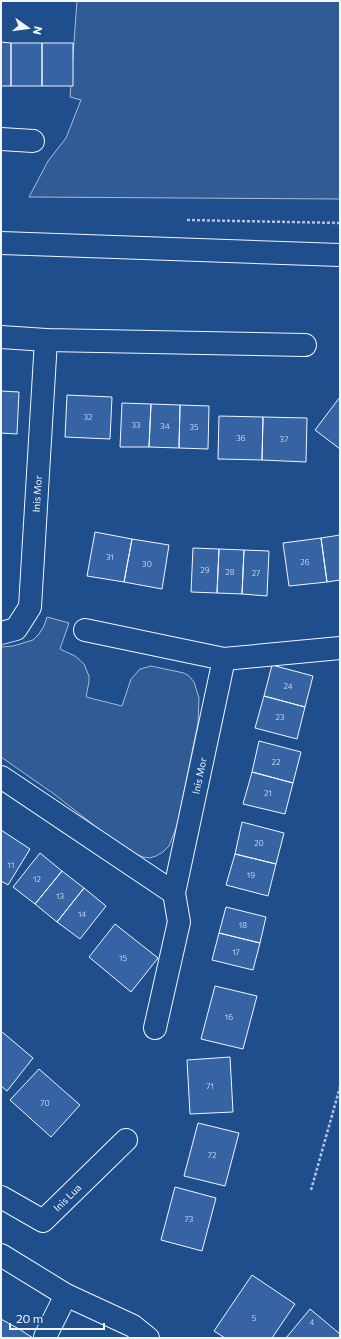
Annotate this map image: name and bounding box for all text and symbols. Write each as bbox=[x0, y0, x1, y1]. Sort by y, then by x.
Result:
north arrow bbox=[8, 8, 48, 48]
text: N bbox=[31, 25, 45, 36]
house number: 32 bbox=[84, 412, 93, 422]
house number: 33 bbox=[131, 420, 141, 430]
house number: 34 bbox=[160, 421, 170, 431]
house number: 35 bbox=[189, 422, 199, 432]
house number: 36 bbox=[236, 433, 246, 443]
house number: 37 bbox=[280, 434, 288, 444]
street label: Inis Mor bbox=[30, 475, 44, 513]
house number: 31 bbox=[106, 552, 114, 562]
house number: 26 bbox=[300, 557, 310, 567]
house number: 30 bbox=[142, 559, 152, 569]
house number: 29 bbox=[200, 565, 210, 575]
house number: 28 bbox=[225, 567, 235, 577]
house number: 27 bbox=[252, 568, 260, 578]
house number: 24 bbox=[283, 681, 293, 691]
house number: 23 bbox=[276, 712, 285, 722]
street label: Inis Mor bbox=[189, 756, 209, 795]
house number: 22 bbox=[272, 757, 281, 767]
house number: 21 bbox=[264, 788, 272, 798]
house number: 20 bbox=[254, 838, 264, 848]
house number: 11 bbox=[8, 860, 14, 870]
house number: 19 bbox=[247, 870, 255, 880]
house number: 12 bbox=[33, 874, 41, 884]
house number: 13 bbox=[56, 891, 64, 901]
house number: 14 bbox=[78, 909, 86, 919]
house number: 18 bbox=[239, 920, 247, 930]
house number: 17 bbox=[232, 947, 240, 957]
house number: 15 bbox=[119, 953, 127, 963]
house number: 16 bbox=[225, 1012, 233, 1022]
house number: 71 bbox=[206, 1081, 214, 1091]
house number: 70 bbox=[40, 1098, 50, 1108]
house number: 72 bbox=[208, 1150, 217, 1160]
street label: Inis Lua bbox=[51, 1181, 83, 1214]
house number: 73 bbox=[185, 1214, 194, 1224]
scale bar bbox=[10, 1305, 104, 1331]
text: 20 m bbox=[16, 1311, 43, 1325]
house number: 5 bbox=[252, 1313, 257, 1323]
house number: 4 bbox=[310, 1317, 315, 1327]

